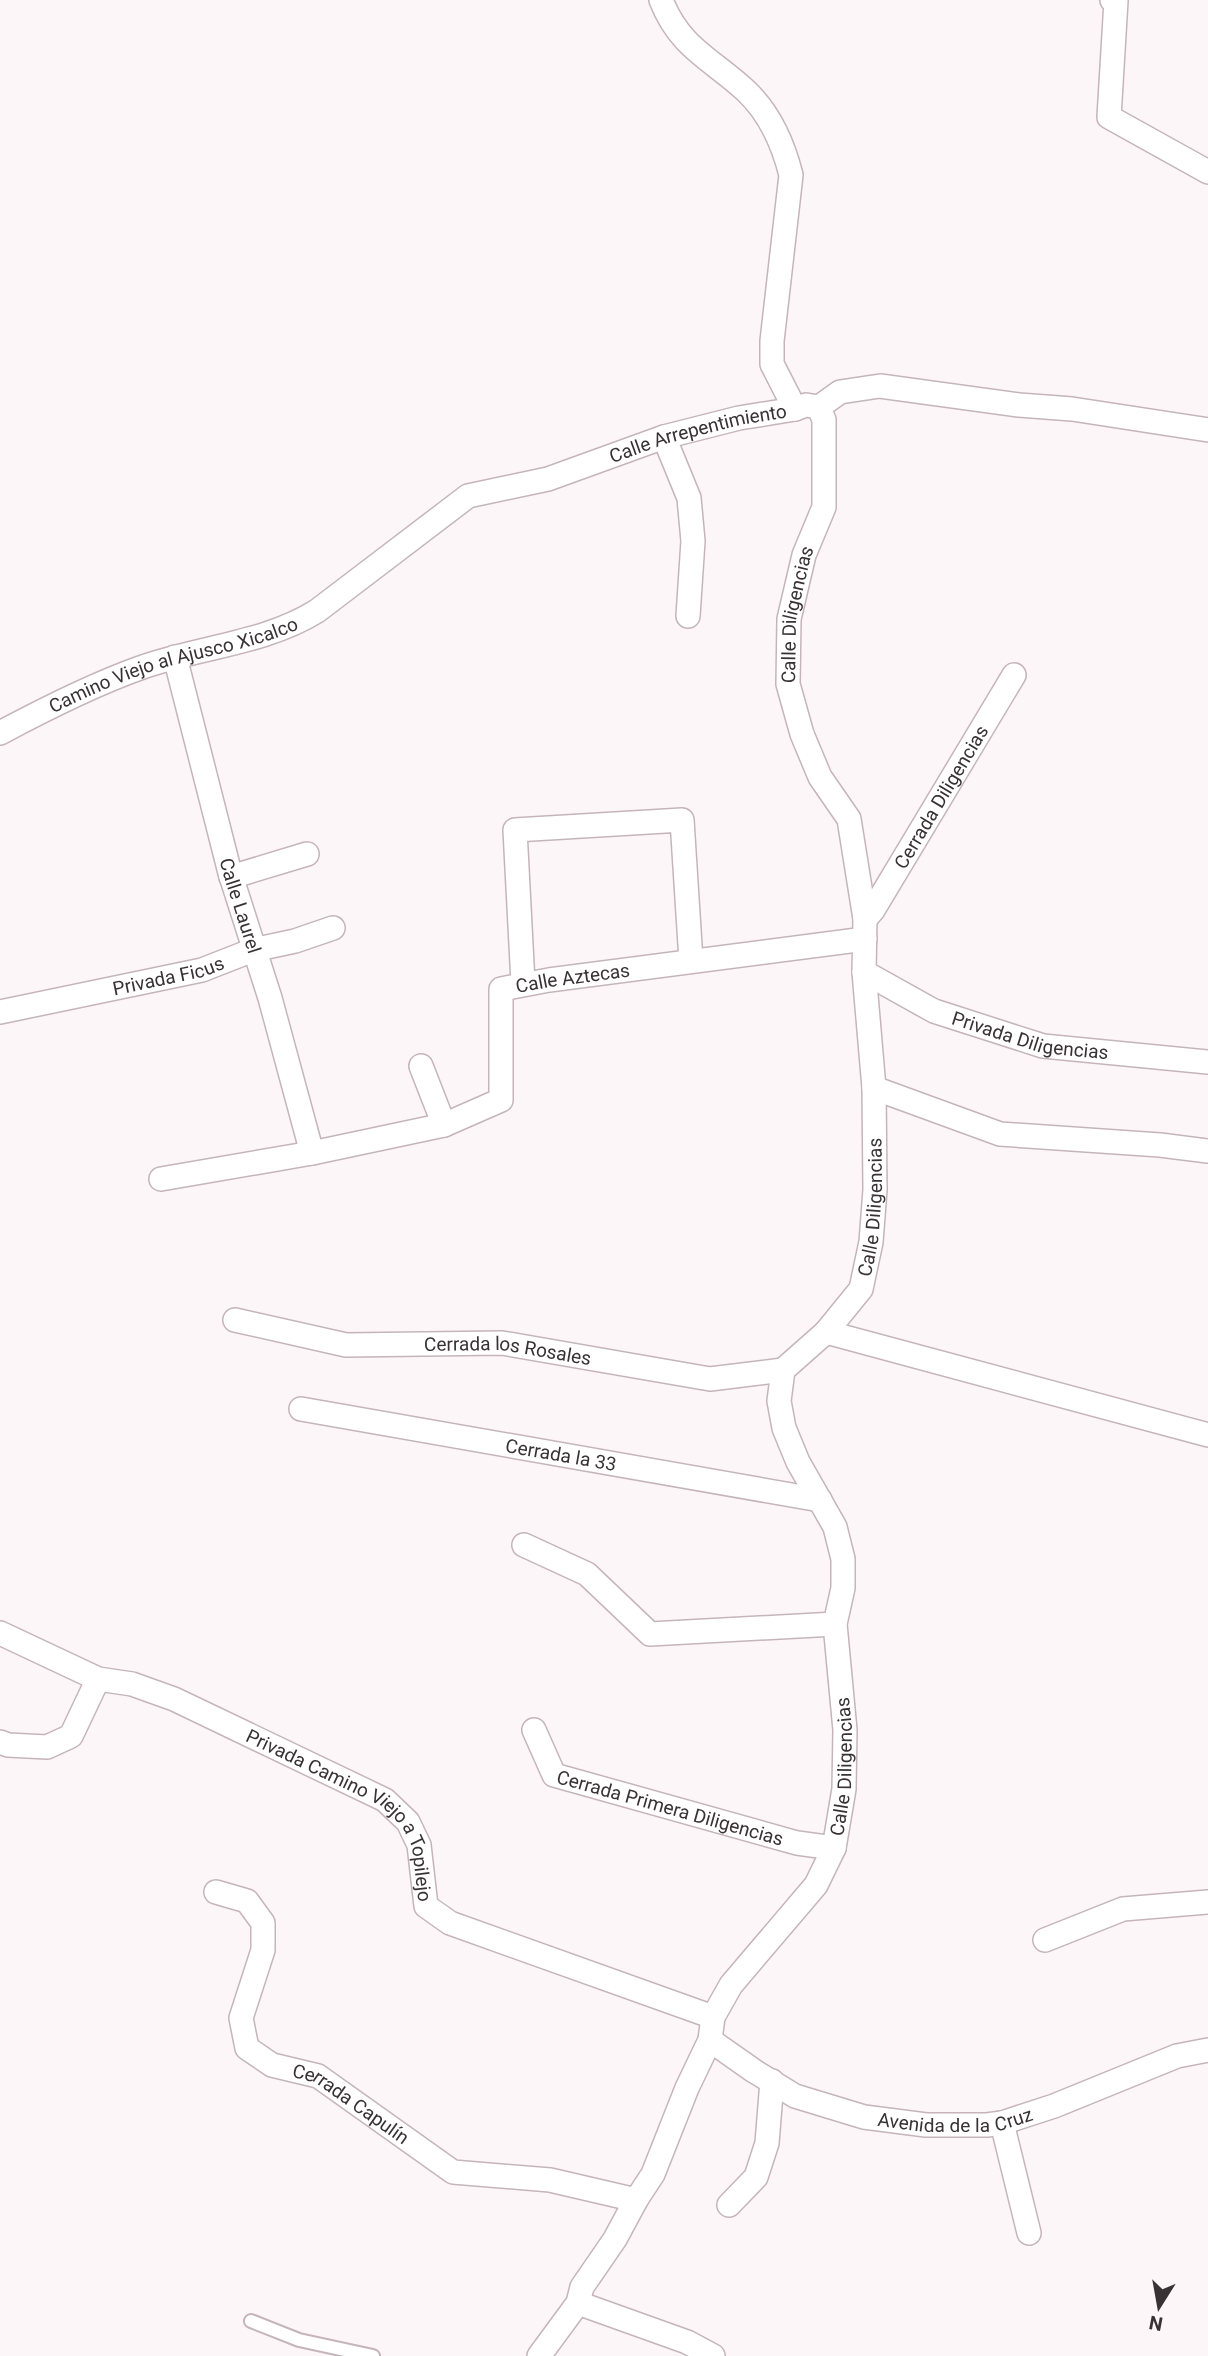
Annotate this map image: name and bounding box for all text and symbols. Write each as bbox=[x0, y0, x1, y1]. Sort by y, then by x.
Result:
street label: Calle Arrepentimiento bbox=[606, 400, 788, 468]
street label: Calle Diligencias bbox=[777, 542, 819, 683]
street label: Camino Viejo al Ajusco Xicalco bbox=[45, 612, 301, 718]
street label: Cerrada Diligencias bbox=[889, 721, 993, 873]
street label: Calle Laurel bbox=[215, 855, 266, 956]
street label: Privada Ficus bbox=[111, 952, 227, 1000]
street label: Calle Aztecas bbox=[514, 959, 631, 998]
street label: Privada Diligencias bbox=[949, 1007, 1109, 1064]
street label: Calle Diligencias bbox=[853, 1138, 887, 1279]
street label: Cerrada los Rosales bbox=[424, 1332, 593, 1370]
street label: Cerrada la 33 bbox=[504, 1434, 618, 1476]
street label: Calle Diligencias bbox=[825, 1696, 857, 1838]
street label: Privada Camino Viejo a Topilejo bbox=[242, 1724, 436, 1903]
street label: Cerrada Primera Diligencias bbox=[554, 1765, 786, 1851]
street label: Cerrada Capulín bbox=[290, 2059, 413, 2149]
street label: Avenida de la Cruz bbox=[876, 2103, 1036, 2137]
north arrow bbox=[1124, 2272, 1194, 2342]
text: N bbox=[1147, 2311, 1165, 2336]

